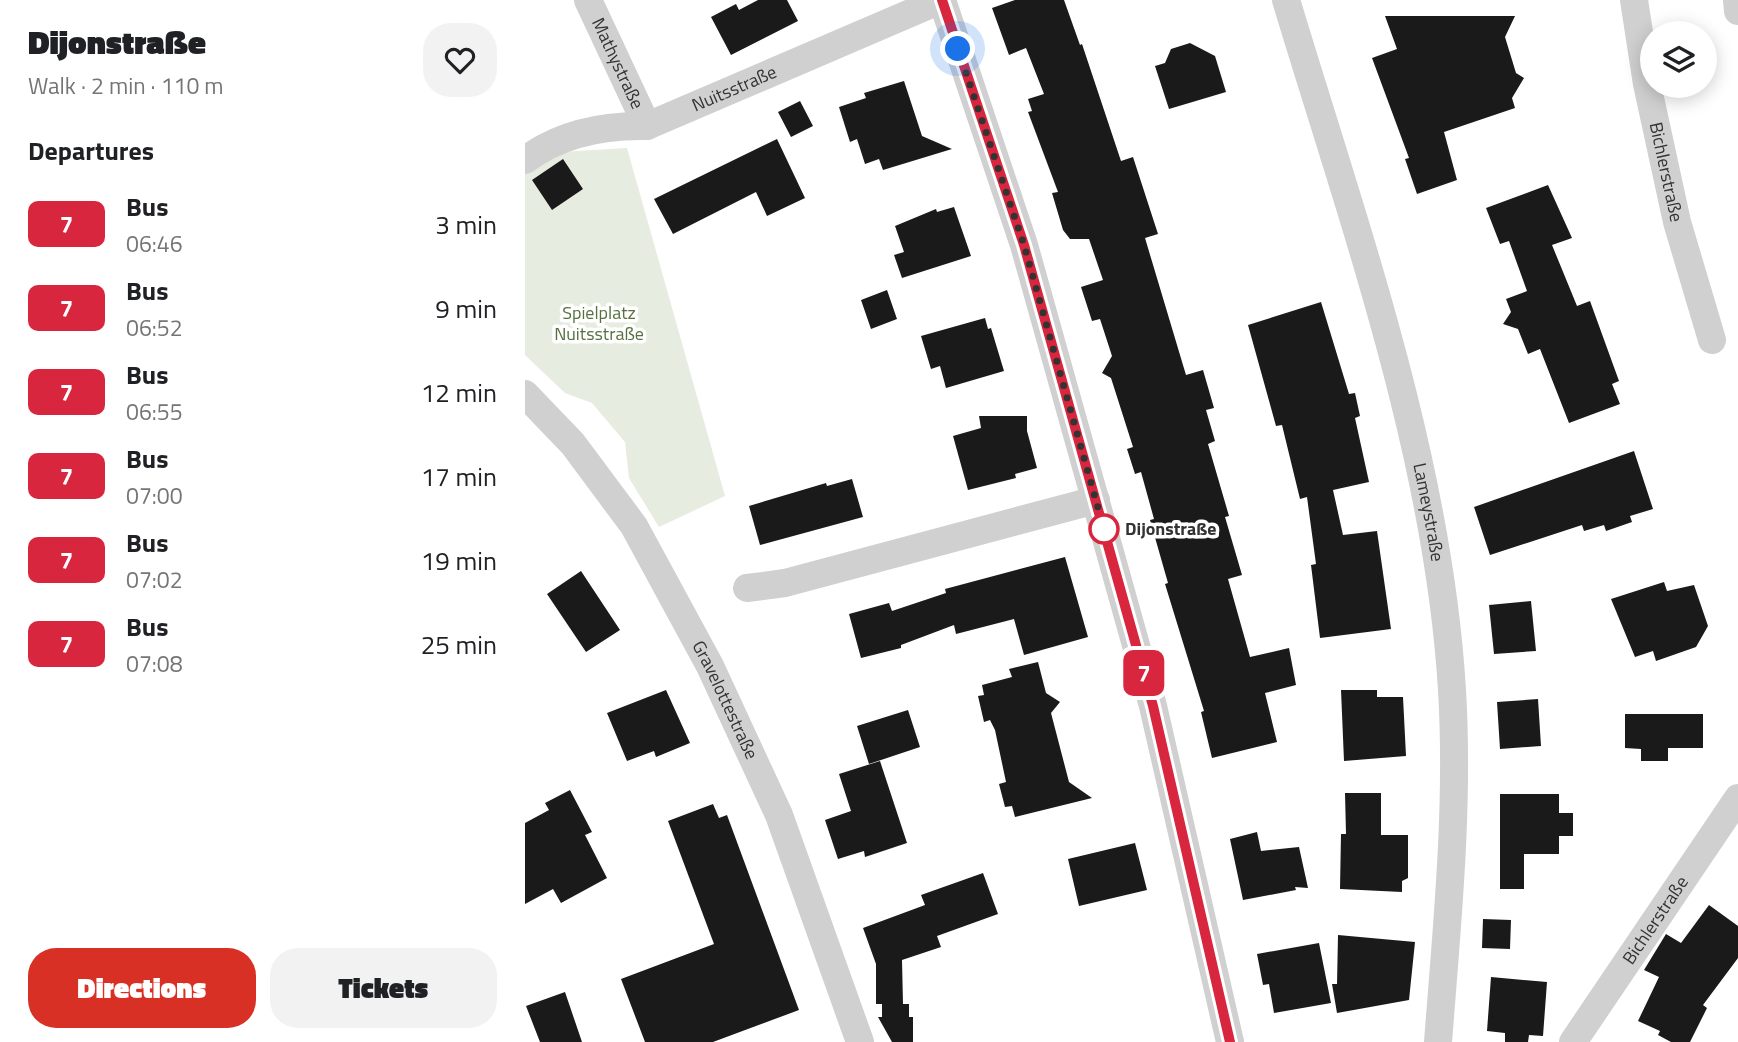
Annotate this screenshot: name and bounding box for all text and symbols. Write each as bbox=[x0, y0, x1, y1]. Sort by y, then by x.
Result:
street label: Mathystraße bbox=[585, 13, 651, 113]
text: Dijonstraße bbox=[28, 17, 206, 67]
map controls bbox=[1640, 21, 1717, 98]
button: layers bbox=[1640, 21, 1717, 98]
button: heart bbox=[423, 23, 497, 97]
your location bbox=[940, 31, 975, 66]
street label: Nuitsstraße bbox=[687, 58, 781, 118]
text: Walk · 2 min · 110 m bbox=[28, 68, 224, 103]
street label: Bichlerstraße bbox=[1643, 119, 1691, 224]
text: Departures bbox=[28, 131, 154, 170]
text: Bus bbox=[126, 187, 168, 226]
text: 3 min bbox=[435, 205, 497, 244]
text: 7 bbox=[60, 206, 73, 242]
text: 06:46 bbox=[126, 226, 183, 261]
text: Bus bbox=[126, 271, 168, 310]
text: 9 min bbox=[435, 289, 497, 328]
text: 7 bbox=[60, 290, 73, 326]
park label: Spielplatz Nuitsstraße bbox=[554, 299, 644, 347]
text: 06:52 bbox=[126, 310, 183, 345]
text: Bus bbox=[126, 355, 168, 394]
text: 12 min bbox=[421, 373, 497, 412]
text: 7 bbox=[60, 374, 73, 410]
text: 06:55 bbox=[126, 394, 183, 429]
text: Bus bbox=[126, 439, 168, 478]
text: 17 min bbox=[421, 457, 497, 496]
text: 7 bbox=[60, 458, 73, 494]
street label: Lameystraße bbox=[1406, 460, 1451, 563]
text: 07:00 bbox=[126, 478, 183, 513]
marker: Dijonstraße bbox=[1089, 514, 1119, 544]
place label: Dijonstraße bbox=[1125, 515, 1216, 542]
text: Bus bbox=[126, 523, 168, 562]
text: 19 min bbox=[421, 541, 497, 580]
text: 7 bbox=[60, 542, 73, 578]
text: 07:02 bbox=[126, 562, 183, 597]
text: Bus bbox=[126, 607, 168, 646]
text: 25 min bbox=[421, 625, 497, 664]
text: 7 bbox=[60, 626, 73, 662]
street label: Gravelottestraße bbox=[686, 635, 765, 764]
text: 07:08 bbox=[126, 646, 183, 681]
line badge: 7 bbox=[1121, 650, 1167, 696]
text: 7 bbox=[1137, 655, 1151, 691]
street label: Bichlerstraße bbox=[1615, 870, 1695, 970]
button: Directions bbox=[28, 948, 256, 1028]
button: Tickets bbox=[270, 948, 497, 1028]

